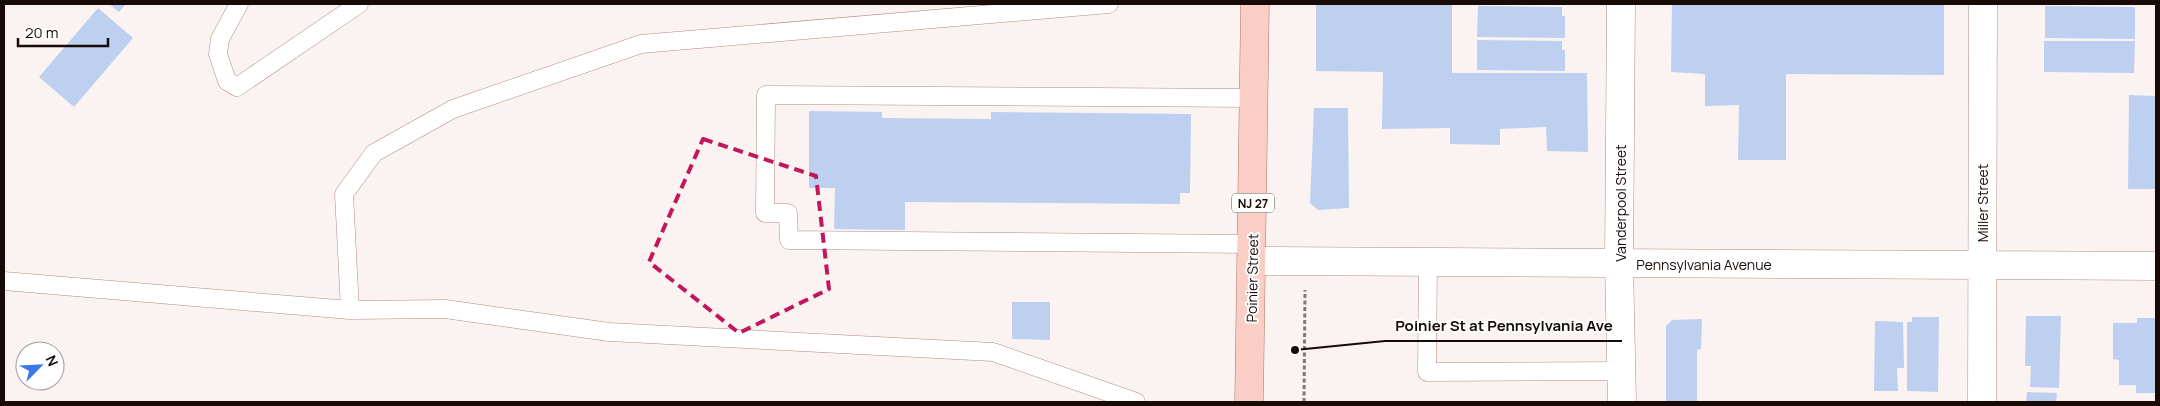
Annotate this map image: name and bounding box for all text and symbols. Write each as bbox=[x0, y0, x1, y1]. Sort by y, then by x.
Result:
scale bar bbox=[18, 15, 108, 47]
text: 20 m bbox=[25, 22, 58, 43]
street label: Vanderpool Street bbox=[1611, 144, 1630, 262]
street label: Miller Street bbox=[1973, 163, 1992, 242]
road number: NJ 27 bbox=[1232, 194, 1274, 212]
street label: Poinier Street bbox=[1242, 233, 1262, 323]
street label: Pennsylvania Avenue bbox=[1636, 255, 1772, 274]
callout: Poinier St at Pennsylvania Ave bbox=[1385, 311, 1622, 341]
text: Poinier St at Pennsylvania Ave bbox=[1395, 315, 1613, 336]
north arrow bbox=[15, 341, 65, 391]
text: N bbox=[42, 352, 63, 369]

